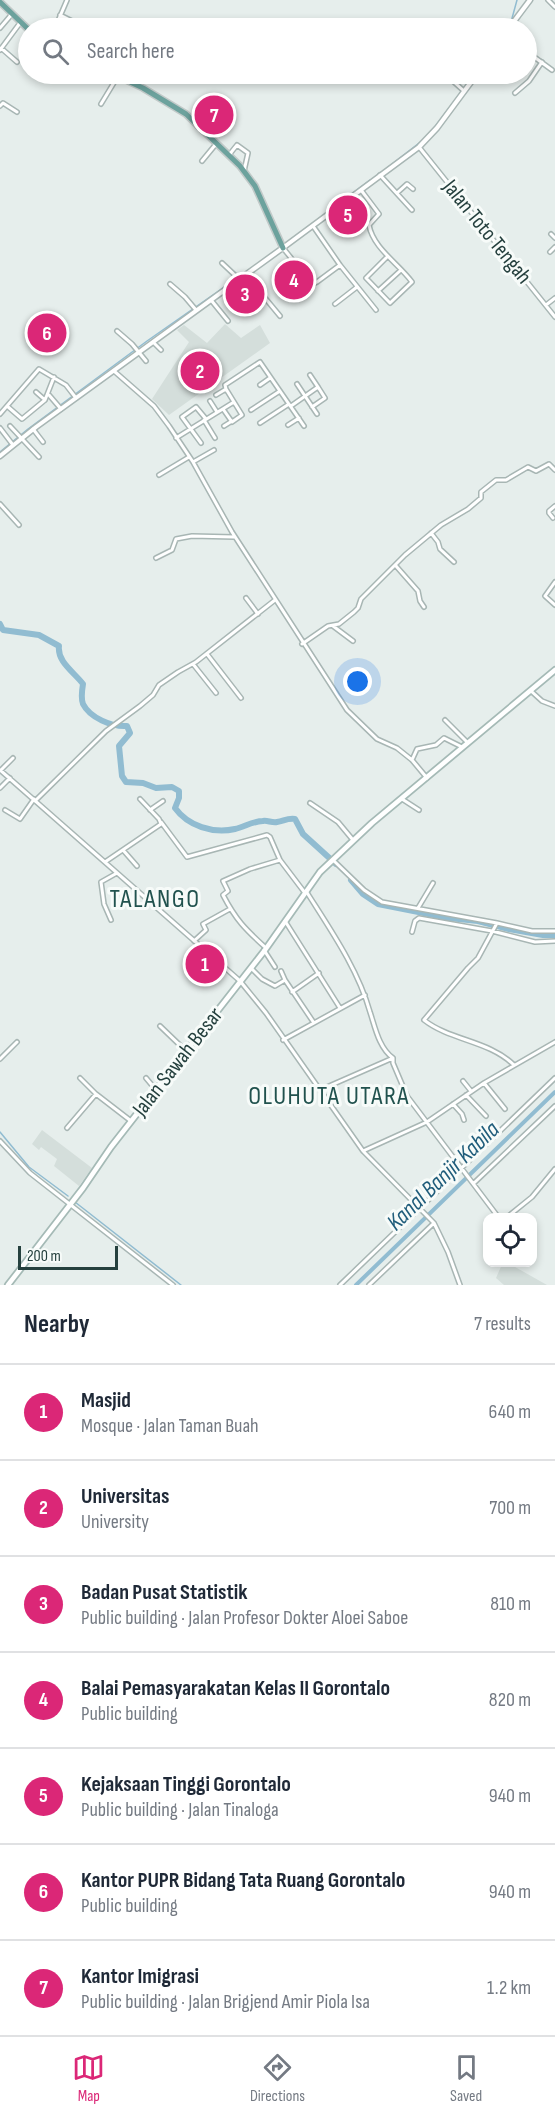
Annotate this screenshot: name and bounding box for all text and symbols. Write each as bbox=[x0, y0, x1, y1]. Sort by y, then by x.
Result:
search box bbox=[18, 18, 537, 84]
icon: search bbox=[39, 35, 72, 68]
text: Search here bbox=[87, 38, 174, 65]
pin: 7 bbox=[194, 92, 234, 138]
street label: Jalan Toto Tengah bbox=[436, 174, 537, 290]
pin: 5 bbox=[328, 192, 368, 238]
pin: 4 bbox=[274, 258, 314, 302]
pin: 3 bbox=[226, 272, 264, 316]
pin: 6 bbox=[28, 310, 66, 356]
pin: 2 bbox=[180, 348, 220, 394]
your location bbox=[343, 667, 372, 696]
district label: TALANGO bbox=[109, 884, 201, 915]
pin: 1 bbox=[186, 942, 224, 986]
street label: Jalan Sawah Besar bbox=[126, 1002, 229, 1123]
district label: OLUHUTA UTARA bbox=[248, 1081, 410, 1112]
water label: Kanal Banjir Kabila bbox=[381, 1115, 506, 1237]
map controls bbox=[483, 1213, 537, 1267]
button: locate bbox=[483, 1213, 537, 1267]
scale bar bbox=[18, 1243, 118, 1270]
text: 200 m bbox=[27, 1247, 61, 1266]
text: Nearby bbox=[24, 1309, 90, 1340]
text: 7 results bbox=[474, 1312, 531, 1336]
text: Masjid bbox=[81, 1387, 131, 1414]
text: 1 bbox=[40, 1400, 47, 1424]
text: 640 m bbox=[489, 1400, 531, 1424]
text: Mosque · Jalan Taman Buah bbox=[81, 1414, 259, 1438]
text: Universitas bbox=[81, 1483, 169, 1510]
text: 2 bbox=[39, 1496, 48, 1520]
text: 700 m bbox=[489, 1496, 531, 1520]
text: University bbox=[81, 1510, 149, 1534]
text: Badan Pusat Statistik bbox=[81, 1579, 247, 1606]
text: 3 bbox=[39, 1592, 48, 1616]
text: 810 m bbox=[490, 1592, 531, 1616]
text: Public building · Jalan Profesor Dokter Aloei Saboe bbox=[81, 1606, 408, 1630]
text: Balai Pemasyarakatan Kelas II Gorontalo bbox=[81, 1675, 390, 1702]
text: 4 bbox=[39, 1688, 48, 1712]
text: 820 m bbox=[489, 1688, 531, 1712]
text: Public building bbox=[81, 1702, 178, 1726]
text: Kejaksaan Tinggi Gorontalo bbox=[81, 1771, 291, 1798]
text: 5 bbox=[39, 1784, 48, 1808]
text: 940 m bbox=[489, 1784, 531, 1808]
text: Public building · Jalan Tinaloga bbox=[81, 1798, 279, 1822]
text: Kantor PUPR Bidang Tata Ruang Gorontalo bbox=[81, 1867, 405, 1894]
text: 6 bbox=[39, 1880, 48, 1904]
text: 940 m bbox=[489, 1880, 531, 1904]
text: Public building bbox=[81, 1894, 178, 1918]
text: Kantor Imigrasi bbox=[81, 1963, 199, 1990]
text: 7 bbox=[39, 1976, 48, 2000]
text: 1.2 km bbox=[487, 1976, 531, 2000]
text: Public building · Jalan Brigjend Amir Piola Isa bbox=[81, 1990, 370, 2014]
tab: Map bbox=[72, 2051, 105, 2106]
tab: Directions bbox=[250, 2051, 305, 2106]
tab: Saved bbox=[450, 2051, 483, 2106]

